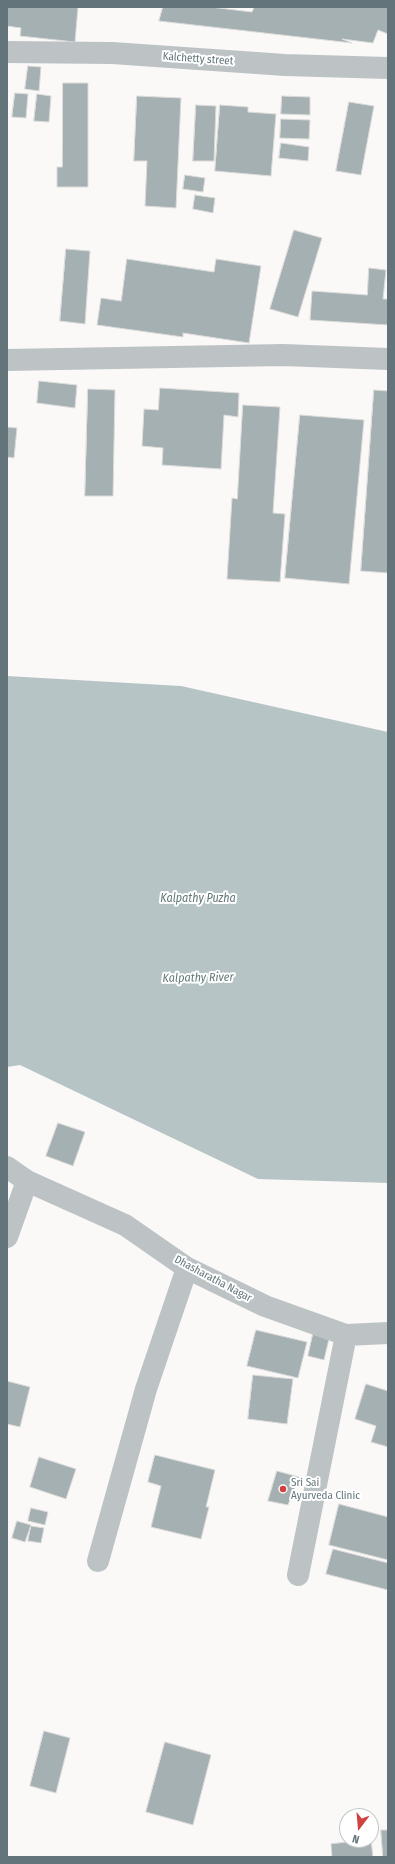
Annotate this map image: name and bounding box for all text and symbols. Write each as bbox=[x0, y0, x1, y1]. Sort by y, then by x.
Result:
street label: Kalchetty street bbox=[162, 50, 234, 68]
water label: Kalpathy Puzha bbox=[160, 892, 236, 906]
water label: Kalpathy River bbox=[162, 970, 234, 986]
street label: Dhasharatha Nagar bbox=[172, 1253, 254, 1305]
place label: Sri Sai Ayurveda Clinic bbox=[291, 1476, 360, 1502]
marker: Sri Sai Ayurveda Clinic bbox=[278, 1484, 288, 1494]
north arrow bbox=[339, 1808, 379, 1848]
text: N bbox=[351, 1832, 361, 1846]

